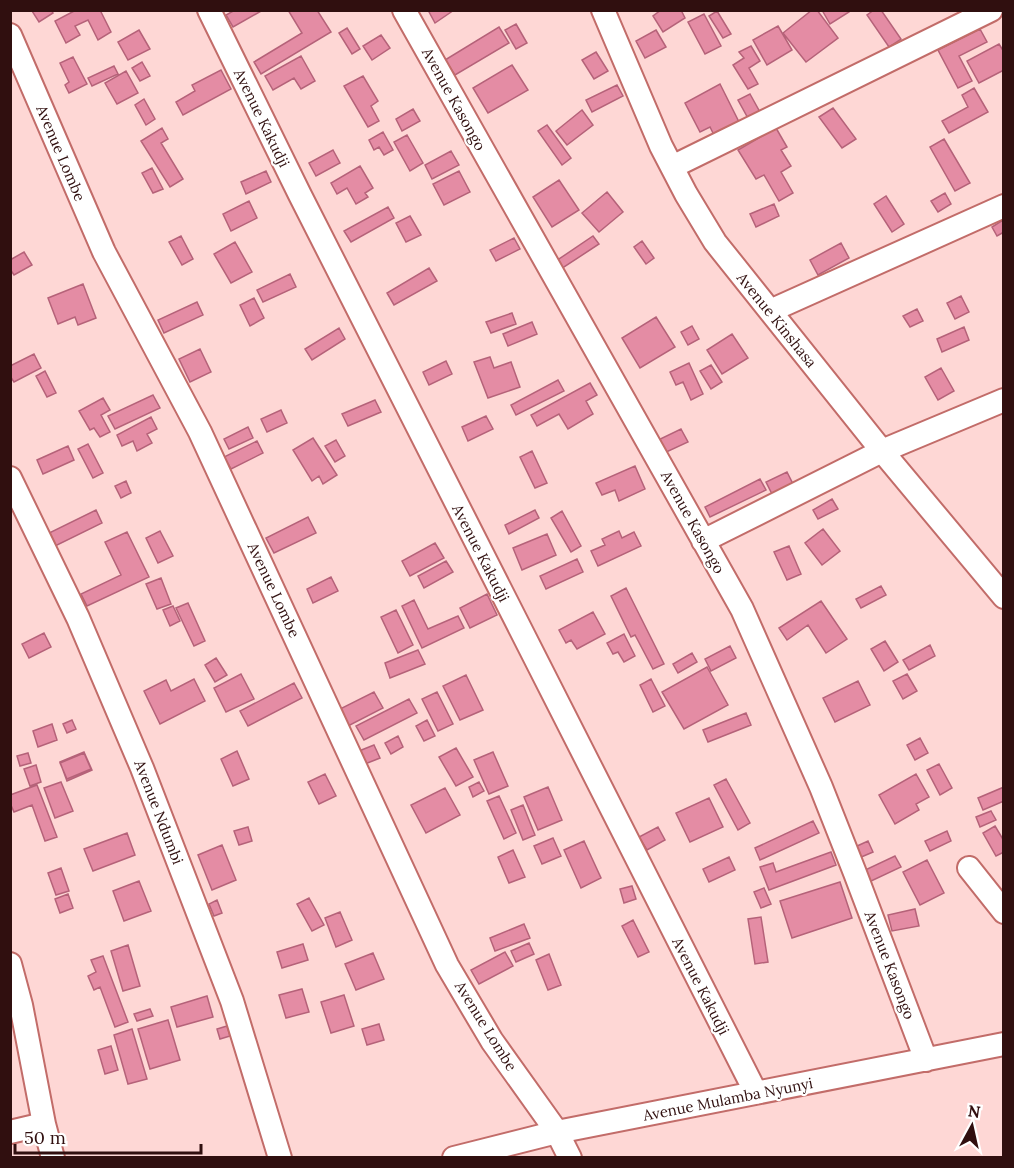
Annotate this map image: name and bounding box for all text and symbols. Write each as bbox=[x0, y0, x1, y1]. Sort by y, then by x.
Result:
street label: Avenue Kasongo bbox=[417, 43, 490, 154]
street label: Avenue Kakudji bbox=[230, 65, 294, 170]
street label: Avenue Lombe bbox=[32, 101, 90, 204]
street label: Avenue Kinshasa bbox=[732, 268, 821, 372]
street label: Avenue Kasongo bbox=[656, 466, 729, 577]
street label: Avenue Kakudji bbox=[448, 500, 514, 605]
street label: Avenue Lombe bbox=[243, 539, 304, 640]
street label: Avenue Ndumbi bbox=[130, 756, 188, 867]
street label: Avenue Kasongo bbox=[860, 907, 919, 1022]
street label: Avenue Kakudji bbox=[668, 933, 734, 1038]
street label: Avenue Lombe bbox=[450, 977, 521, 1075]
street label: Avenue Mulamba Nyunyi bbox=[641, 1073, 815, 1125]
north arrow bbox=[942, 1096, 1002, 1156]
text: N bbox=[967, 1100, 982, 1122]
scale bar bbox=[15, 1117, 201, 1155]
text: 50 m bbox=[24, 1126, 66, 1149]

